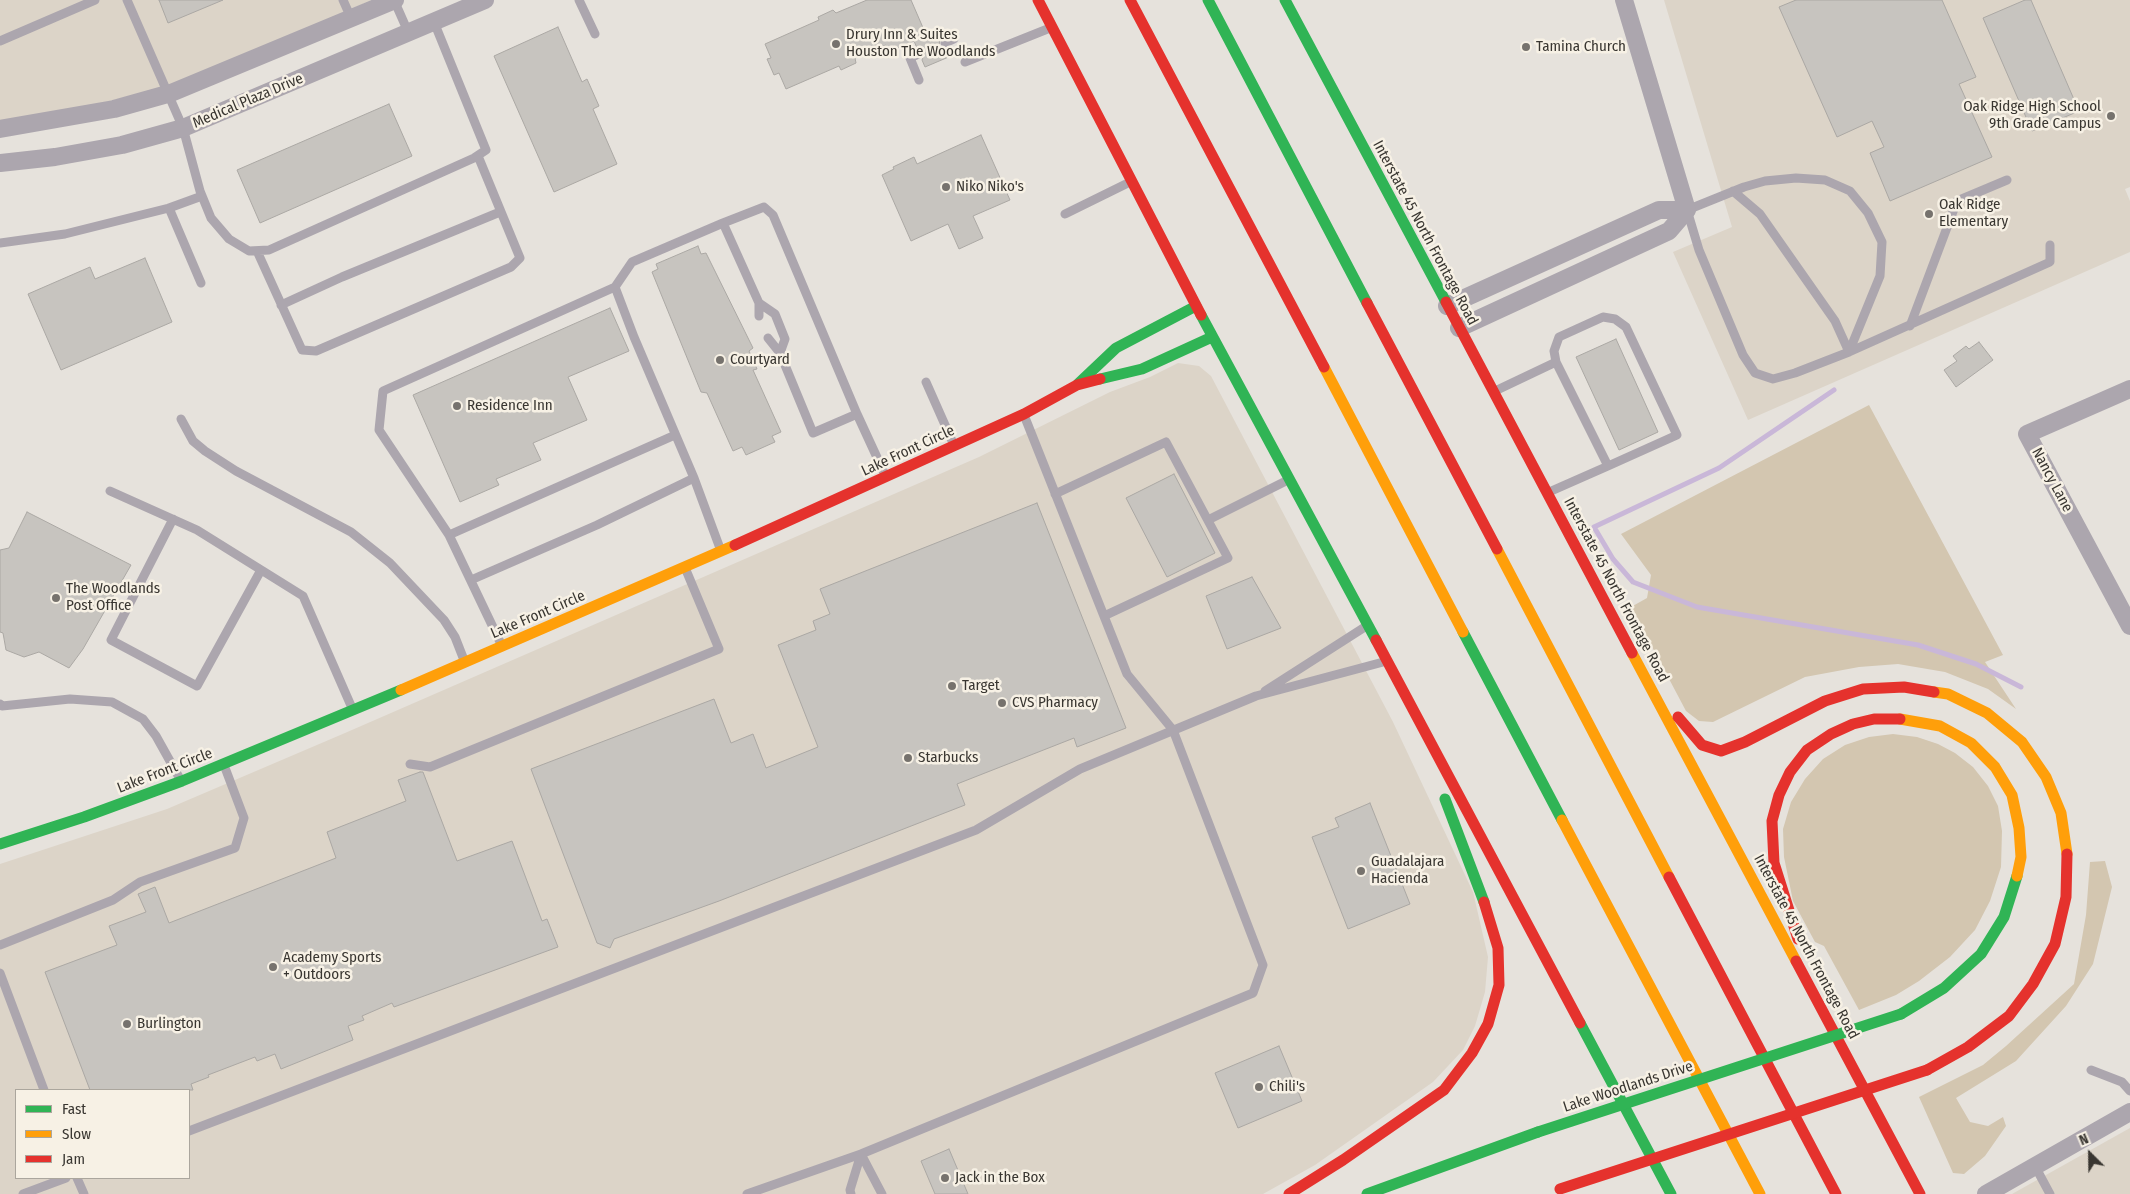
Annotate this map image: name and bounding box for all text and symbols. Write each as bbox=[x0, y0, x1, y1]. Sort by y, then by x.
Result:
place label: Drury Inn & Suites Houston The Woodlands bbox=[846, 26, 996, 61]
marker: Drury Inn & Suites Houston The Woodlands bbox=[830, 38, 842, 50]
place label: Tamina Church bbox=[1536, 38, 1626, 56]
marker: Tamina Church bbox=[1520, 41, 1532, 53]
street label: Medical Plaza Drive bbox=[190, 70, 306, 132]
place label: Oak Ridge High School 9th Grade Campus bbox=[1963, 98, 2101, 133]
marker: Oak Ridge High School 9th Grade Campus bbox=[2105, 110, 2117, 122]
street label: Interstate 45 North Frontage Road bbox=[1369, 138, 1481, 328]
place label: Niko Niko's bbox=[956, 178, 1024, 196]
marker: Niko Niko's bbox=[940, 181, 952, 193]
place label: Oak Ridge Elementary bbox=[1939, 196, 2008, 231]
marker: Oak Ridge Elementary bbox=[1923, 208, 1935, 220]
place label: Courtyard bbox=[730, 351, 790, 369]
marker: Courtyard bbox=[714, 354, 726, 366]
place label: Residence Inn bbox=[467, 397, 553, 415]
marker: Residence Inn bbox=[451, 400, 463, 412]
street label: Lake Front Circle bbox=[859, 422, 957, 480]
street label: Nancy Lane bbox=[2028, 445, 2076, 515]
street label: Interstate 45 North Frontage Road bbox=[1560, 495, 1672, 685]
place label: The Woodlands Post Office bbox=[66, 580, 160, 615]
street label: Lake Front Circle bbox=[488, 587, 588, 643]
marker: The Woodlands Post Office bbox=[50, 592, 62, 604]
place label: Target bbox=[962, 677, 1000, 695]
marker: Target bbox=[946, 680, 958, 692]
place label: CVS Pharmacy bbox=[1012, 694, 1098, 712]
marker: CVS Pharmacy bbox=[996, 697, 1008, 709]
street label: Lake Front Circle bbox=[115, 745, 215, 797]
place label: Starbucks bbox=[918, 749, 978, 767]
marker: Starbucks bbox=[902, 752, 914, 764]
street label: Interstate 45 North Frontage Road bbox=[1750, 852, 1862, 1042]
place label: Guadalajara Hacienda bbox=[1371, 853, 1444, 888]
marker: Guadalajara Hacienda bbox=[1355, 865, 1367, 877]
place label: Academy Sports + Outdoors bbox=[283, 949, 381, 984]
marker: Academy Sports + Outdoors bbox=[267, 961, 279, 973]
place label: Burlington bbox=[137, 1015, 201, 1033]
marker: Burlington bbox=[121, 1018, 133, 1030]
street label: Lake Woodlands Drive bbox=[1561, 1058, 1695, 1116]
place label: Chili's bbox=[1269, 1078, 1305, 1096]
marker: Chili's bbox=[1253, 1081, 1265, 1093]
legend bbox=[15, 1089, 190, 1179]
text: Fast bbox=[62, 1100, 86, 1118]
text: Slow bbox=[62, 1125, 91, 1143]
north arrow bbox=[2065, 1129, 2115, 1179]
text: N bbox=[2077, 1130, 2091, 1149]
text: Jam bbox=[62, 1150, 85, 1168]
place label: Jack in the Box bbox=[955, 1169, 1045, 1187]
marker: Jack in the Box bbox=[939, 1172, 951, 1184]

